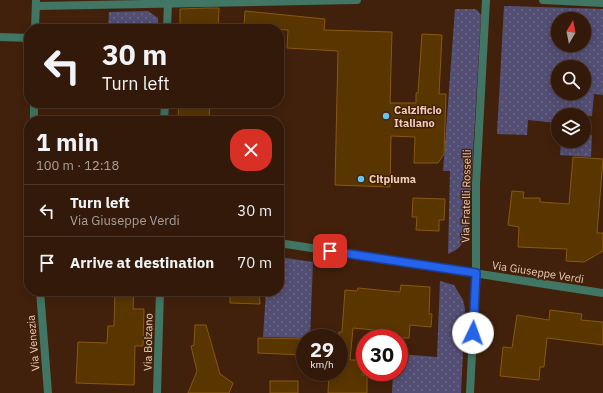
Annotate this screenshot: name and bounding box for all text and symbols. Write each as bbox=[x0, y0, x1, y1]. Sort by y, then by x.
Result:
north arrow bbox=[551, 12, 591, 52]
map controls bbox=[551, 12, 591, 148]
text: 30 m bbox=[102, 36, 167, 73]
icon: left bbox=[36, 40, 88, 92]
button: search bbox=[551, 60, 591, 100]
text: Turn left bbox=[102, 72, 170, 95]
place label: Calzificio Italiano bbox=[394, 103, 442, 130]
button: layers bbox=[551, 108, 591, 148]
marker: Calzificio Italiano bbox=[381, 111, 391, 121]
text: 1 min bbox=[36, 126, 99, 158]
button: close bbox=[230, 129, 272, 171]
street label: Via Fratelli Rosselli bbox=[458, 149, 474, 243]
text: 100 m · 12:18 bbox=[36, 157, 119, 174]
place label: Citpiuma bbox=[369, 172, 416, 186]
marker: Citpiuma bbox=[356, 174, 366, 184]
text: Turn left bbox=[70, 193, 130, 212]
icon: left bbox=[36, 200, 58, 222]
text: 30 m bbox=[237, 201, 272, 220]
text: Via Giuseppe Verdi bbox=[70, 212, 180, 229]
pin bbox=[313, 234, 347, 268]
icon: arrive bbox=[319, 240, 341, 262]
icon: arrive bbox=[36, 252, 58, 274]
text: Arrive at destination bbox=[70, 253, 214, 272]
text: 70 m bbox=[237, 253, 272, 272]
street label: Via Giuseppe Verdi bbox=[491, 258, 585, 286]
position arrow bbox=[452, 312, 494, 354]
street label: Via Bolzano bbox=[140, 313, 156, 371]
street label: Via Venezia bbox=[24, 314, 42, 372]
speed limit sign: 30 bbox=[356, 329, 408, 381]
text: 29 bbox=[310, 336, 334, 363]
text: km/h bbox=[310, 358, 334, 371]

